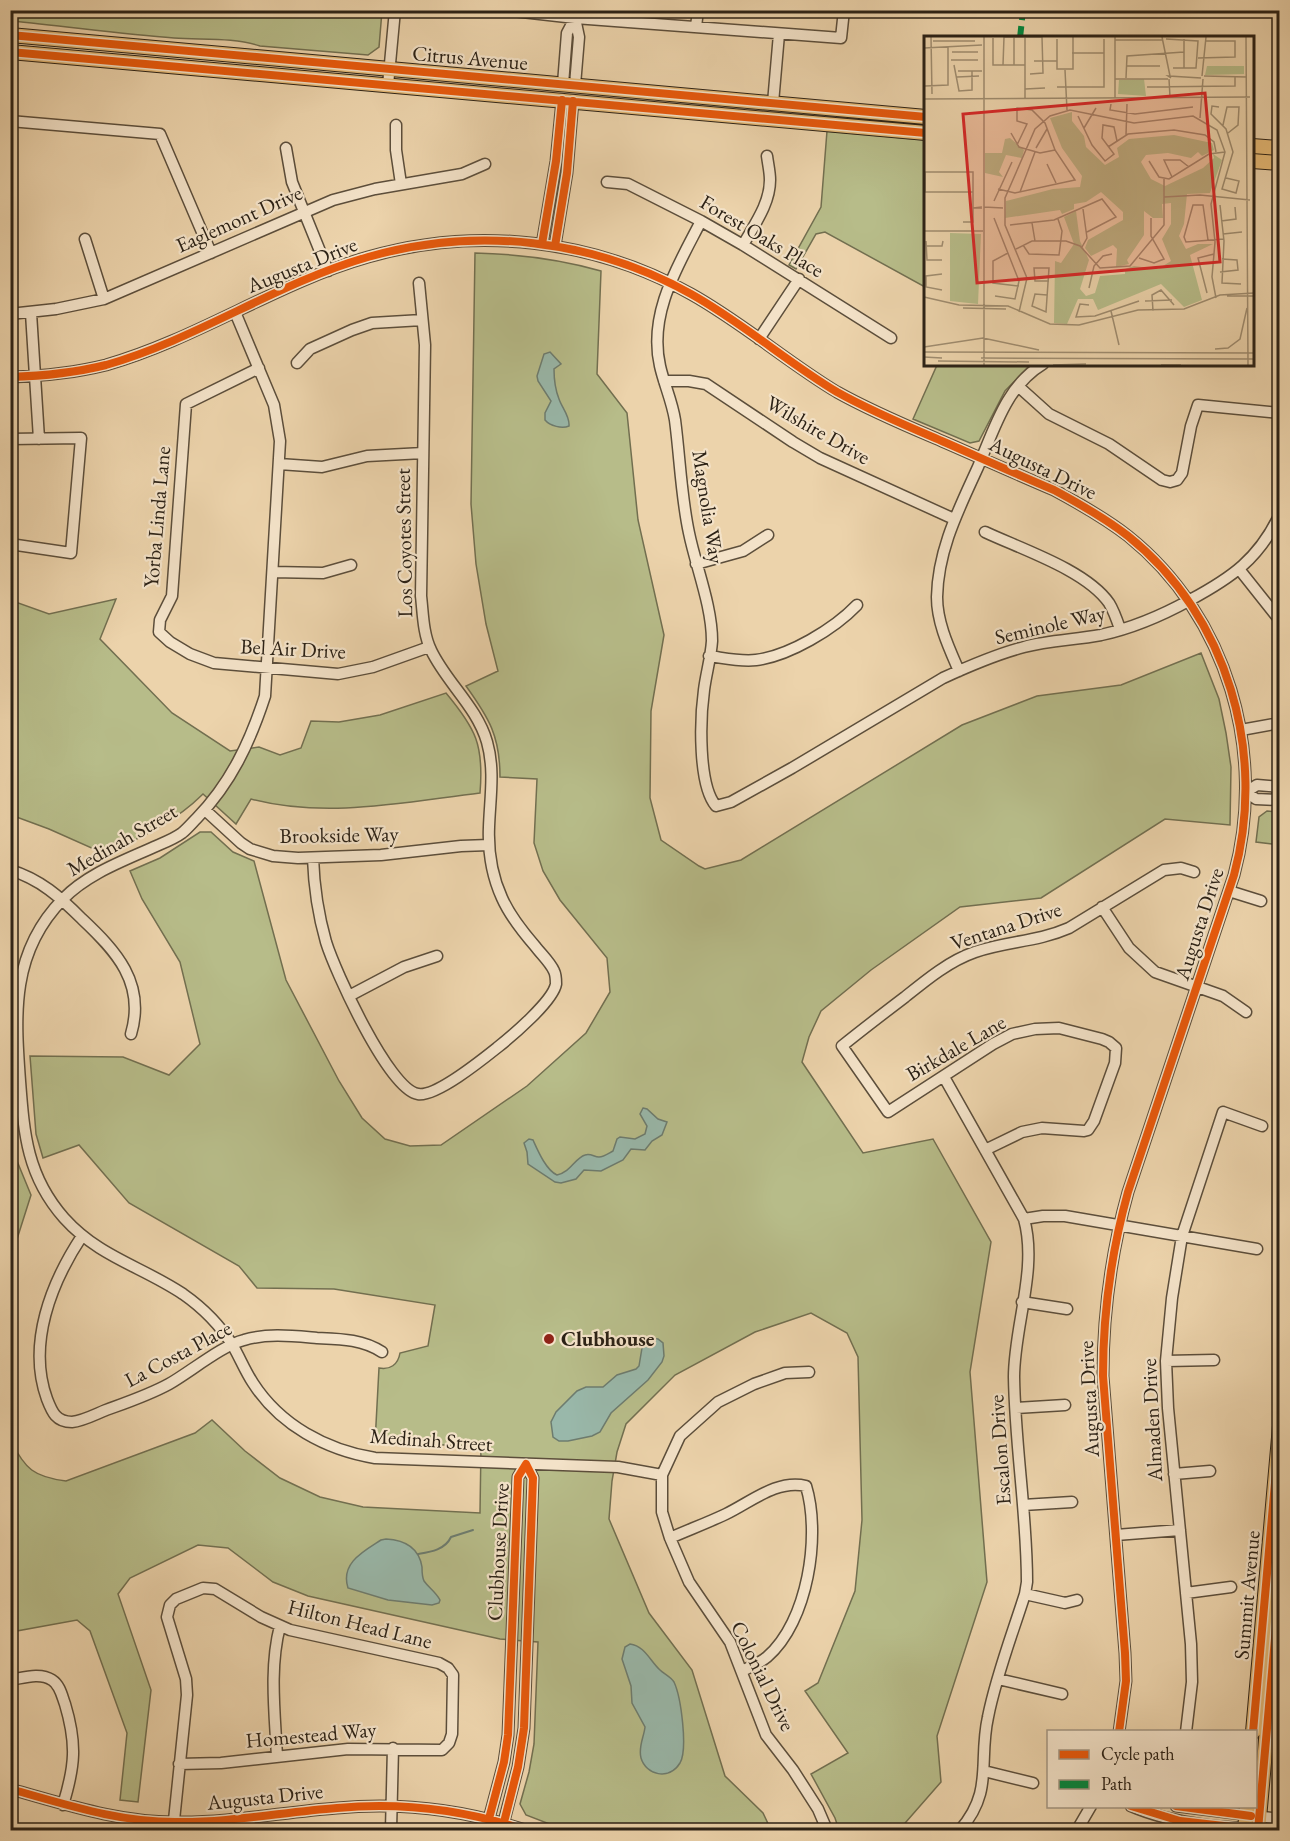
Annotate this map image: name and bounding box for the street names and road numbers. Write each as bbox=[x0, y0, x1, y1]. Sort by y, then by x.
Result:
street label: Citrus Avenue bbox=[411, 39, 529, 76]
street label: Eaglemont Drive bbox=[171, 179, 306, 258]
street label: Forest Oaks Place bbox=[695, 188, 829, 283]
street label: Augusta Drive bbox=[242, 230, 361, 299]
street label: Wilshire Drive bbox=[761, 389, 875, 470]
street label: Augusta Drive bbox=[984, 429, 1102, 505]
street label: Yorba Linda Lane bbox=[137, 445, 176, 589]
street label: Magnolia Way bbox=[686, 448, 731, 566]
street label: Los Coyotes Street bbox=[389, 468, 418, 618]
street label: Seminole Way bbox=[992, 599, 1109, 650]
street label: Bel Air Drive bbox=[240, 632, 346, 665]
street label: Medinah Street bbox=[62, 797, 182, 882]
street label: Brookside Way bbox=[279, 820, 400, 849]
street label: Augusta Drive bbox=[1167, 864, 1229, 984]
street label: Ventana Drive bbox=[947, 895, 1065, 956]
street label: Birkdale Lane bbox=[901, 1008, 1010, 1087]
street label: La Costa Place bbox=[120, 1314, 236, 1393]
street label: Augusta Drive bbox=[1072, 1340, 1105, 1459]
street label: Almaden Drive bbox=[1135, 1358, 1168, 1483]
street label: Escalon Drive bbox=[982, 1394, 1017, 1506]
street label: Medinah Street bbox=[369, 1422, 494, 1457]
street label: Clubhouse Drive bbox=[480, 1482, 515, 1621]
street label: Summit Avenue bbox=[1227, 1529, 1266, 1661]
street label: Hilton Head Lane bbox=[285, 1593, 435, 1654]
street label: Colonial Drive bbox=[725, 1616, 802, 1735]
street label: Homestead Way bbox=[244, 1715, 378, 1754]
street label: Augusta Drive bbox=[205, 1777, 324, 1816]

